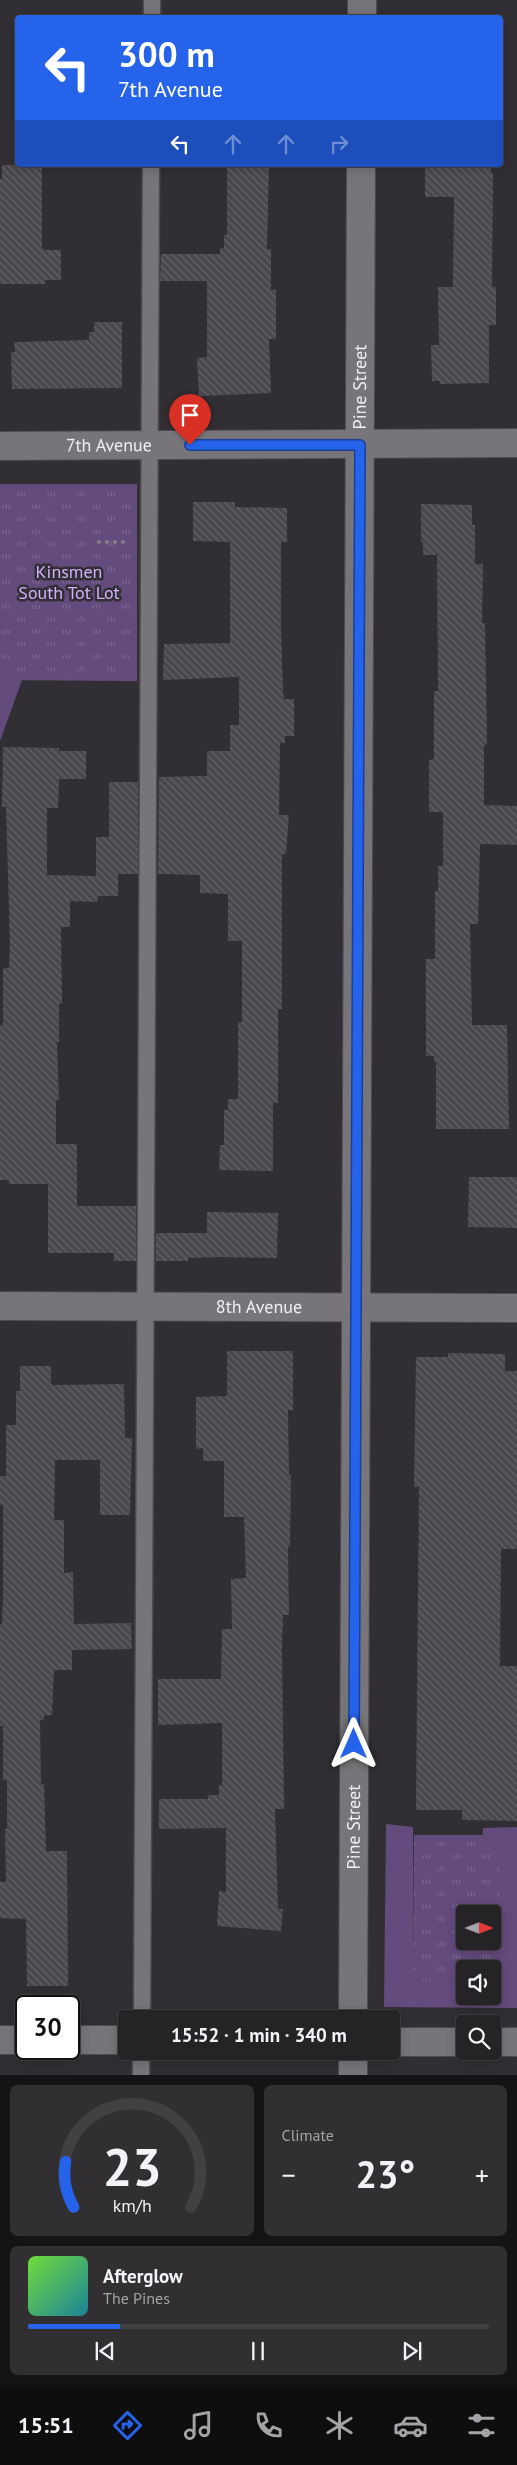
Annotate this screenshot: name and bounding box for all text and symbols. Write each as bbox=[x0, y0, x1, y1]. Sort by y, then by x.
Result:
text: 300 m bbox=[118, 31, 215, 77]
icon: left bbox=[35, 35, 100, 100]
text: 7th Avenue bbox=[118, 75, 223, 103]
icon: left bbox=[166, 130, 194, 158]
icon: ahead bbox=[219, 130, 247, 158]
icon: ahead bbox=[272, 130, 300, 158]
icon: right bbox=[325, 130, 353, 158]
street label: Pine Street bbox=[348, 345, 371, 429]
pin bbox=[169, 394, 211, 445]
icon: arrive bbox=[176, 401, 204, 429]
street label: 7th Avenue bbox=[66, 433, 152, 457]
park label: Kinsmen South Tot Lot bbox=[18, 560, 120, 604]
street label: 8th Avenue bbox=[216, 1295, 302, 1318]
position arrow bbox=[327, 1717, 379, 1769]
street label: Pine Street bbox=[342, 1785, 365, 1869]
north arrow bbox=[456, 1905, 501, 1950]
map controls bbox=[456, 1905, 501, 2060]
button: sound bbox=[456, 1960, 501, 2005]
speed limit sign: 30 bbox=[15, 1995, 80, 2060]
button: search bbox=[456, 2015, 501, 2060]
text: 15:52 · 1 min · 340 m bbox=[171, 2023, 347, 2047]
text: Climate bbox=[282, 2125, 334, 2145]
text: 23 bbox=[102, 2133, 161, 2200]
text: 23° bbox=[355, 2149, 415, 2198]
text: − bbox=[282, 2156, 296, 2193]
text: + bbox=[475, 2156, 489, 2193]
text: km/h bbox=[112, 2194, 151, 2217]
text: Afterglow bbox=[103, 2264, 183, 2288]
text: The Pines bbox=[103, 2288, 170, 2308]
icon: previous bbox=[91, 2337, 119, 2365]
icon: pause bbox=[244, 2337, 272, 2365]
icon: next bbox=[398, 2337, 426, 2365]
icon: directions bbox=[110, 2408, 145, 2443]
icon: music bbox=[181, 2408, 216, 2443]
icon: phone bbox=[251, 2408, 286, 2443]
icon: climate bbox=[322, 2408, 357, 2443]
icon: car bbox=[393, 2408, 428, 2443]
icon: filters bbox=[464, 2408, 499, 2443]
text: 15:51 bbox=[18, 2411, 74, 2439]

